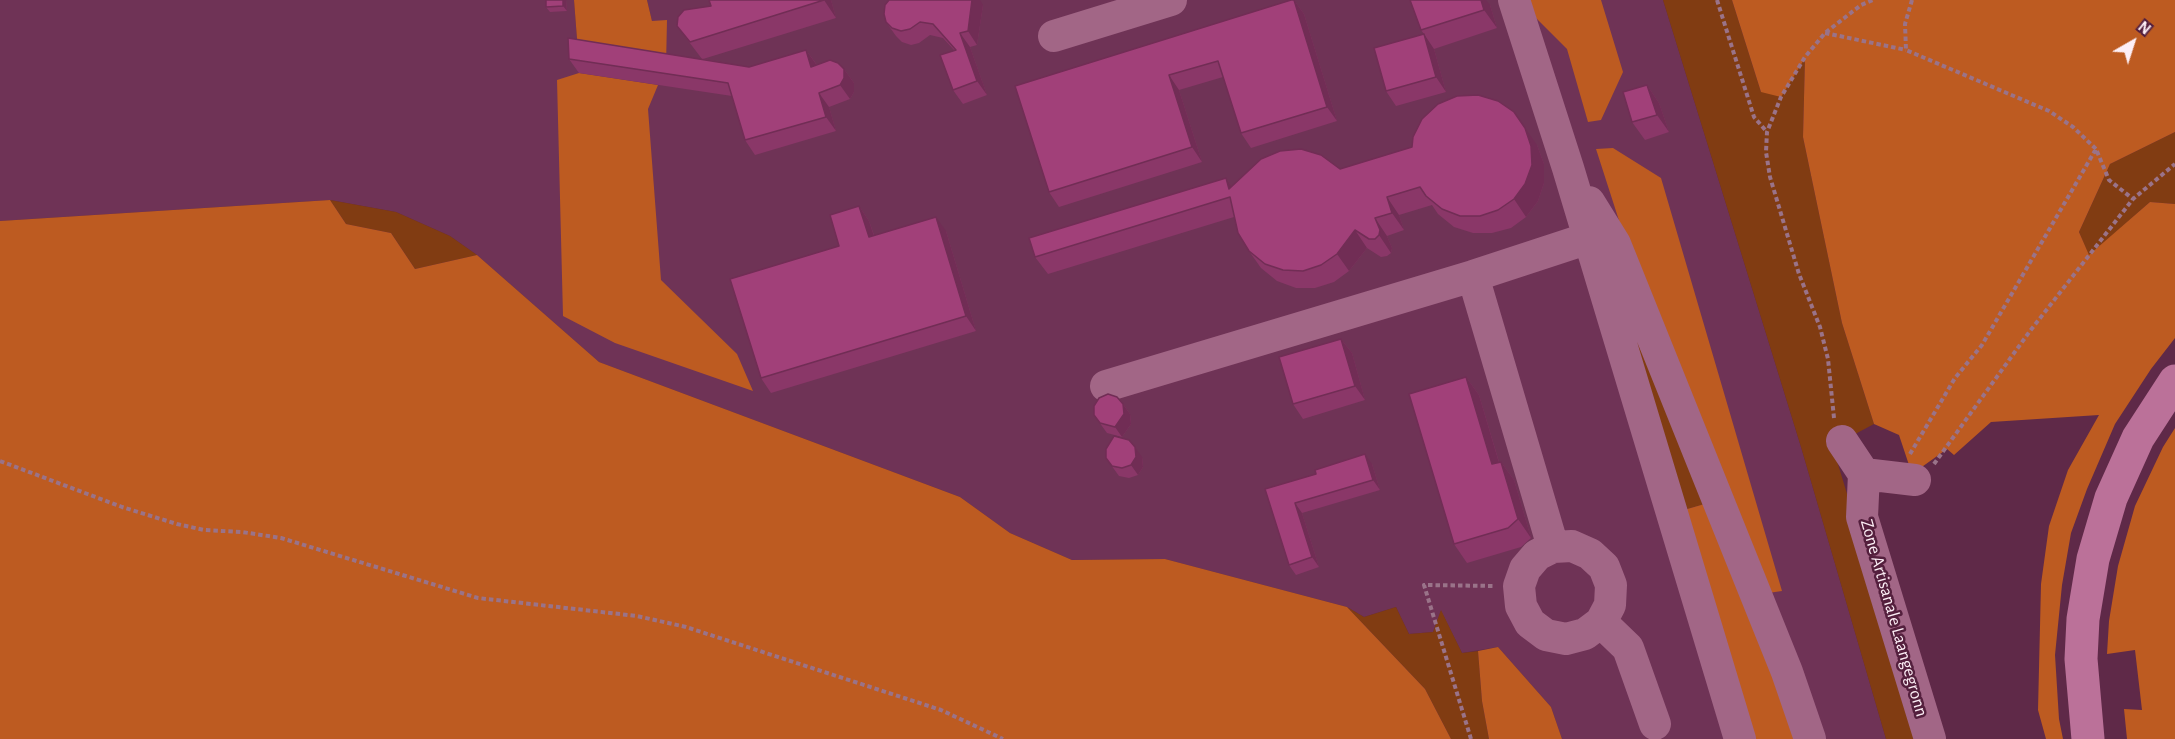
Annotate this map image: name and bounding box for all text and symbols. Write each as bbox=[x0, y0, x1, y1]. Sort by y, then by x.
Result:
north arrow bbox=[2103, 12, 2163, 72]
text: N bbox=[2135, 18, 2154, 38]
street label: Zone Artisanale Laangegronn bbox=[1855, 517, 1933, 719]

